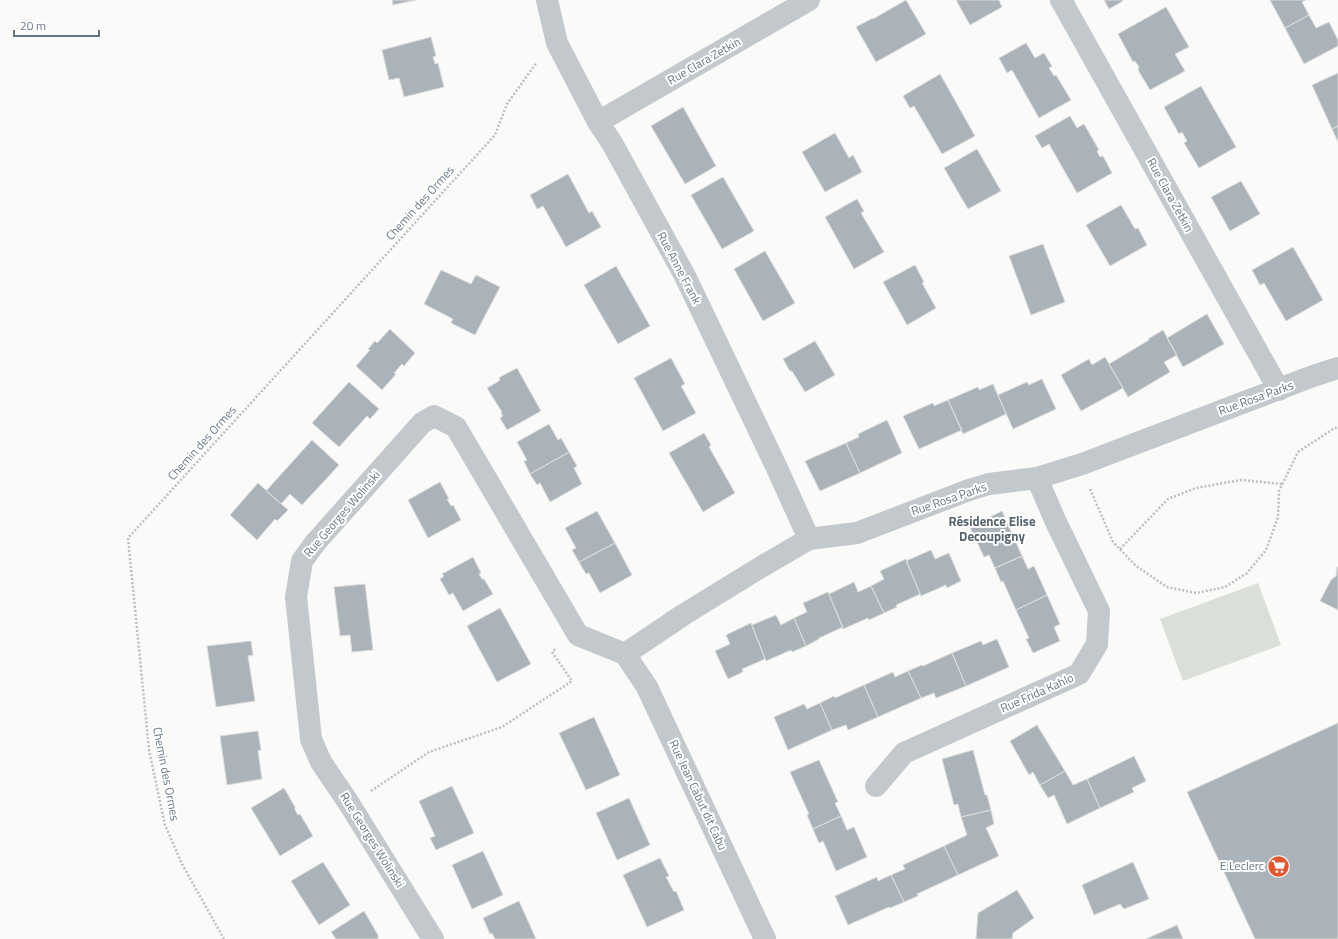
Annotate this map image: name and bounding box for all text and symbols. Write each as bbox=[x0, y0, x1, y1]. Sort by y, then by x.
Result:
scale bar bbox=[14, 12, 99, 38]
text: 20 m bbox=[20, 16, 46, 35]
street label: Rue Clara Zetkin bbox=[664, 32, 744, 89]
street label: Rue Clara Zetkin bbox=[1142, 154, 1199, 235]
street label: Chemin des Ormes bbox=[381, 161, 459, 244]
street label: Rue Anne Frank bbox=[652, 228, 707, 308]
street label: Rue Rosa Parks bbox=[1216, 375, 1297, 420]
street label: Chemin des Ormes bbox=[163, 401, 241, 484]
street label: Rue Georges Wolinski bbox=[299, 466, 385, 561]
street label: Rue Rosa Parks bbox=[908, 477, 990, 520]
district label: Résidence Elise Decoupigny bbox=[948, 511, 1036, 546]
street label: Rue Frida Kahlo bbox=[997, 668, 1077, 717]
street label: Chemin des Ormes bbox=[148, 725, 185, 823]
street label: Rue Jean Cabut dit Cabu bbox=[664, 736, 732, 853]
street label: Rue Georges Wolinski bbox=[335, 788, 409, 891]
supermarket icon: E.Leclerc bbox=[1266, 853, 1292, 879]
place label: E.Leclerc bbox=[1220, 856, 1264, 875]

